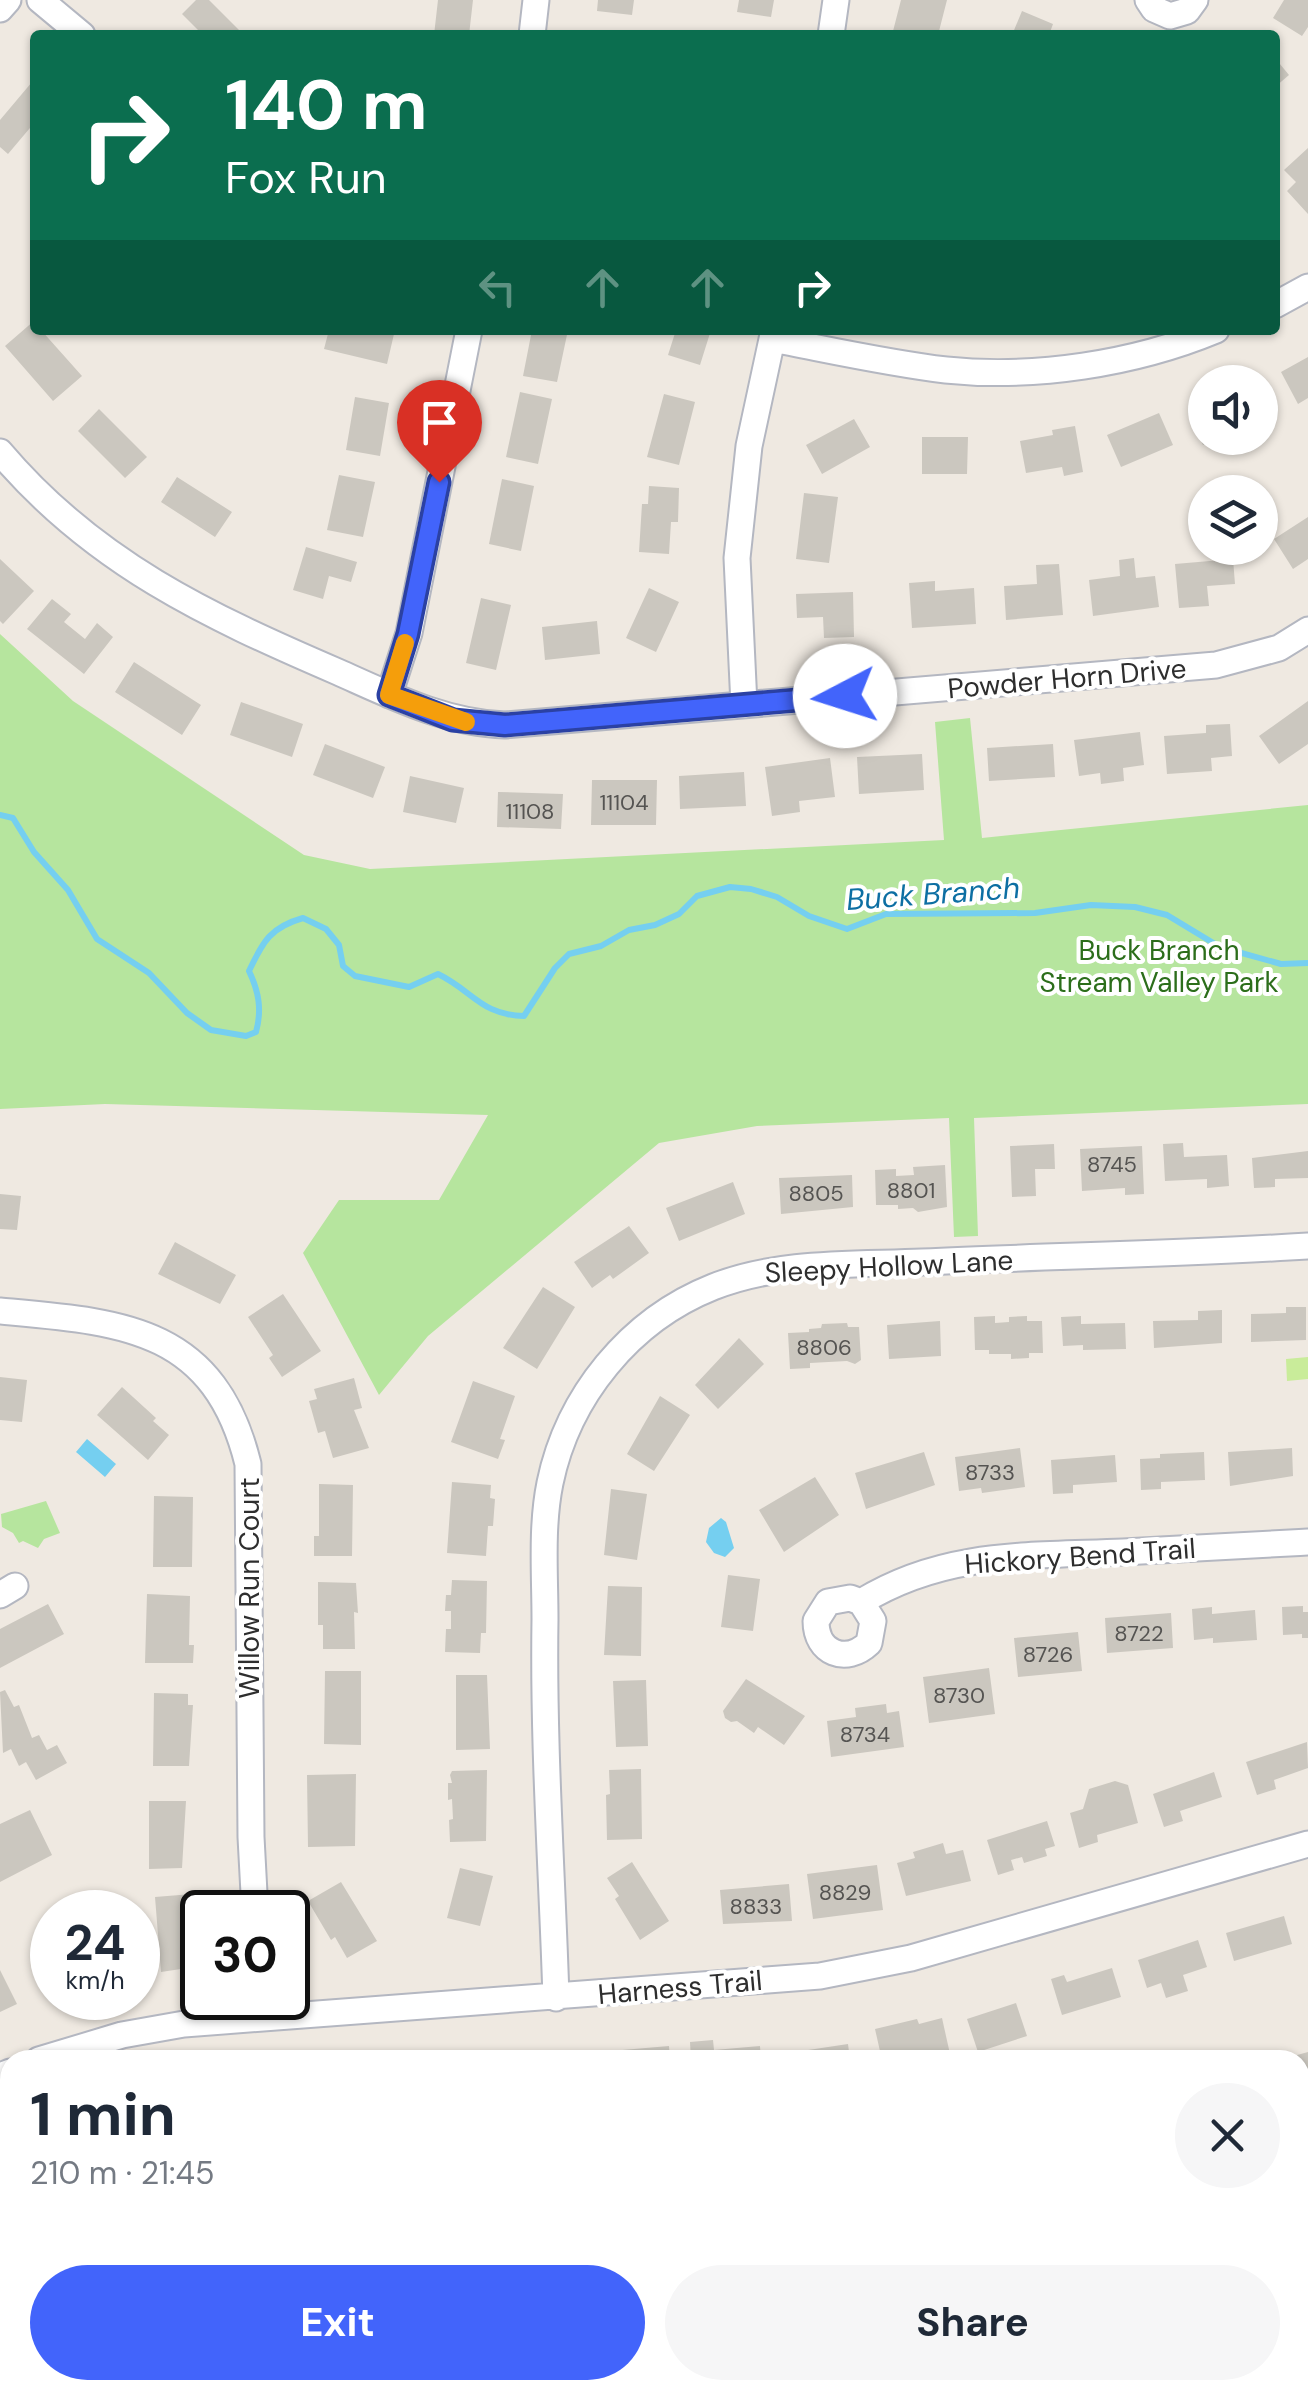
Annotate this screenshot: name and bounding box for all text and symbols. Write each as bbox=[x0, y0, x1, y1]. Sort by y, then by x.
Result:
text: 140 m bbox=[225, 60, 428, 151]
icon: right bbox=[60, 70, 190, 200]
text: Fox Run bbox=[225, 148, 387, 207]
icon: left bbox=[470, 260, 525, 315]
icon: ahead bbox=[575, 260, 630, 315]
icon: ahead bbox=[680, 260, 735, 315]
icon: right bbox=[785, 260, 840, 315]
map controls bbox=[1188, 365, 1278, 565]
button: sound bbox=[1188, 365, 1278, 455]
pin bbox=[397, 380, 482, 483]
icon: arrive bbox=[412, 395, 467, 450]
button: layers bbox=[1188, 475, 1278, 565]
position arrow bbox=[793, 644, 897, 748]
street label: Powder Horn Drive bbox=[946, 650, 1188, 707]
house number: 11104 bbox=[600, 788, 649, 817]
house number: 11108 bbox=[505, 797, 555, 826]
water label: Buck Branch bbox=[845, 868, 1021, 919]
park label: Buck Branch Stream Valley Park bbox=[1039, 932, 1279, 1001]
house number: 8745 bbox=[1087, 1150, 1137, 1179]
house number: 8801 bbox=[887, 1176, 935, 1205]
house number: 8805 bbox=[788, 1179, 844, 1208]
street label: Sleepy Hollow Lane bbox=[764, 1242, 1014, 1291]
house number: 8806 bbox=[796, 1333, 852, 1362]
house number: 8733 bbox=[965, 1458, 1015, 1487]
street label: Willow Run Court bbox=[231, 1477, 268, 1699]
street label: Hickory Bend Trail bbox=[963, 1530, 1197, 1583]
house number: 8722 bbox=[1114, 1619, 1164, 1648]
house number: 8726 bbox=[1023, 1640, 1073, 1669]
house number: 8730 bbox=[933, 1681, 985, 1710]
house number: 8734 bbox=[840, 1720, 890, 1749]
house number: 8829 bbox=[819, 1878, 871, 1907]
speed limit sign: 30 bbox=[180, 1890, 310, 2020]
house number: 8833 bbox=[730, 1892, 782, 1921]
text: 24 bbox=[65, 1910, 126, 1976]
street label: Harness Trail bbox=[596, 1962, 764, 2013]
text: km/h bbox=[65, 1964, 125, 1997]
text: 1 min bbox=[30, 2075, 176, 2154]
button: close bbox=[1175, 2083, 1280, 2188]
text: 210 m · 21:45 bbox=[30, 2152, 215, 2194]
button: Exit bbox=[30, 2265, 645, 2380]
button: Share bbox=[665, 2265, 1280, 2380]

